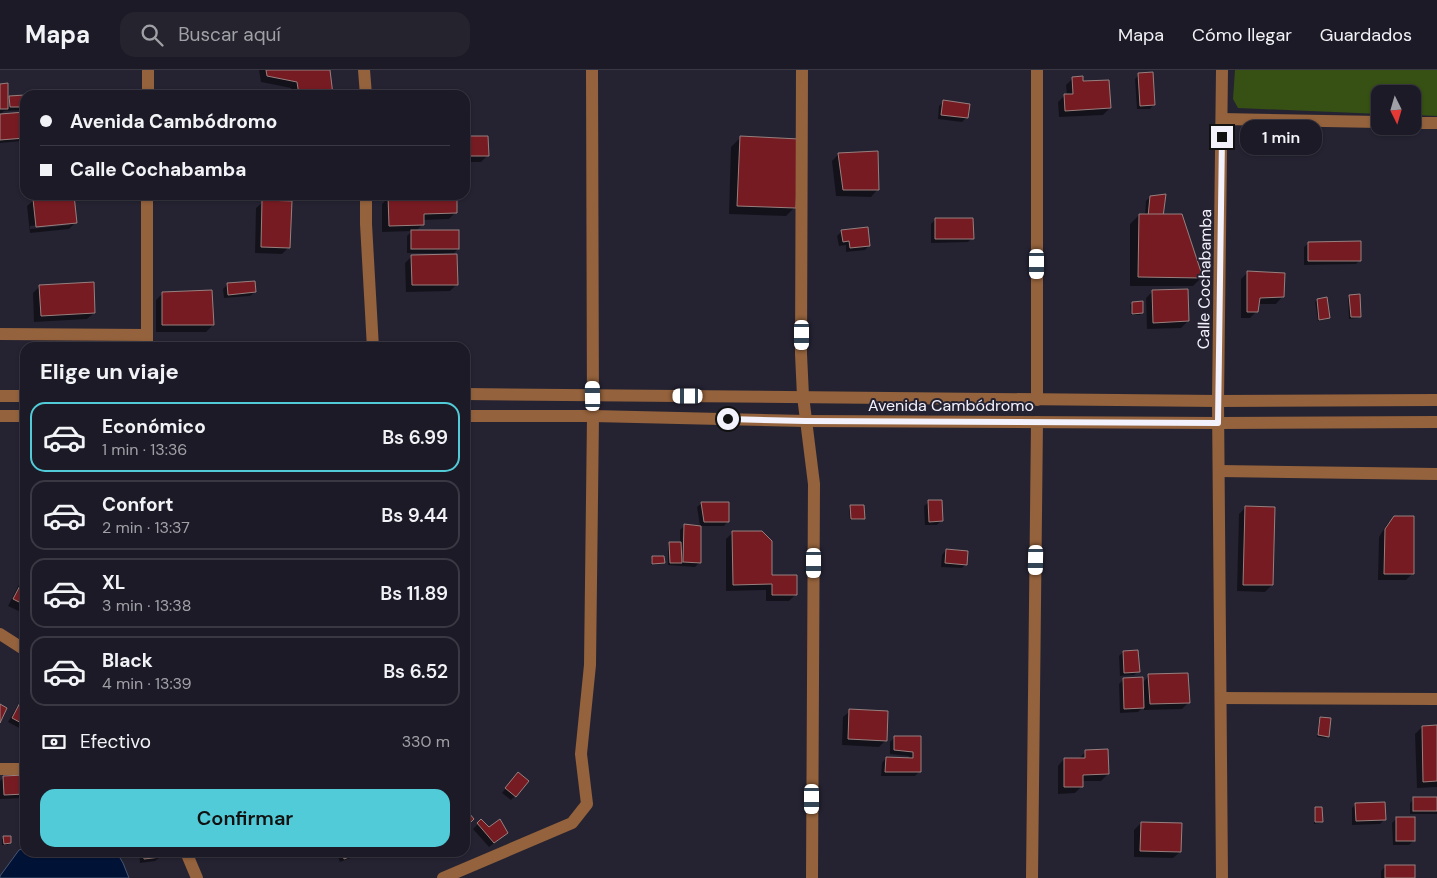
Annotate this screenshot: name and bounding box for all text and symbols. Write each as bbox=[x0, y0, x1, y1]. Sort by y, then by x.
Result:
search box bbox=[120, 12, 470, 57]
text: Mapa bbox=[25, 19, 90, 50]
icon: search bbox=[138, 21, 166, 49]
text: Buscar aquí bbox=[178, 22, 281, 47]
text: Mapa bbox=[1118, 23, 1164, 47]
text: Cómo llegar bbox=[1192, 23, 1292, 47]
text: Guardados bbox=[1320, 23, 1412, 47]
north arrow bbox=[1371, 85, 1421, 135]
map controls bbox=[1371, 85, 1421, 135]
text: Avenida Cambódromo bbox=[70, 109, 277, 134]
callout: 1 min bbox=[1240, 120, 1322, 154]
route end bbox=[1211, 126, 1233, 148]
text: 1 min bbox=[1262, 127, 1300, 148]
text: Calle Cochabamba bbox=[70, 157, 246, 182]
street label: Calle Cochabamba bbox=[1193, 209, 1216, 349]
car bbox=[1029, 249, 1044, 279]
car bbox=[794, 320, 809, 350]
text: Elige un viaje bbox=[40, 357, 179, 386]
car bbox=[585, 381, 600, 411]
car bbox=[673, 389, 703, 404]
street label: Avenida Cambódromo bbox=[868, 395, 1034, 416]
route start bbox=[717, 408, 739, 430]
text: Económico bbox=[102, 414, 206, 439]
icon: car bbox=[42, 415, 87, 460]
text: Bs 6.99 bbox=[382, 425, 448, 450]
text: 1 min · 13:36 bbox=[102, 439, 187, 460]
text: Confort bbox=[102, 492, 174, 517]
icon: car bbox=[42, 493, 87, 538]
text: Bs 9.44 bbox=[381, 503, 448, 528]
text: 2 min · 13:37 bbox=[102, 517, 190, 538]
car bbox=[1028, 545, 1043, 575]
car bbox=[806, 548, 821, 578]
text: XL bbox=[102, 570, 125, 595]
icon: car bbox=[42, 571, 87, 616]
text: Bs 11.89 bbox=[380, 581, 448, 606]
text: 3 min · 13:38 bbox=[102, 595, 192, 616]
text: Black bbox=[102, 648, 153, 673]
icon: car bbox=[42, 649, 87, 694]
text: Bs 6.52 bbox=[383, 659, 448, 684]
text: 4 min · 13:39 bbox=[102, 673, 192, 694]
icon: cash bbox=[40, 728, 68, 756]
text: Efectivo bbox=[80, 729, 151, 754]
text: 330 m bbox=[402, 731, 450, 752]
car bbox=[804, 784, 819, 814]
button: Confirmar bbox=[40, 789, 450, 847]

